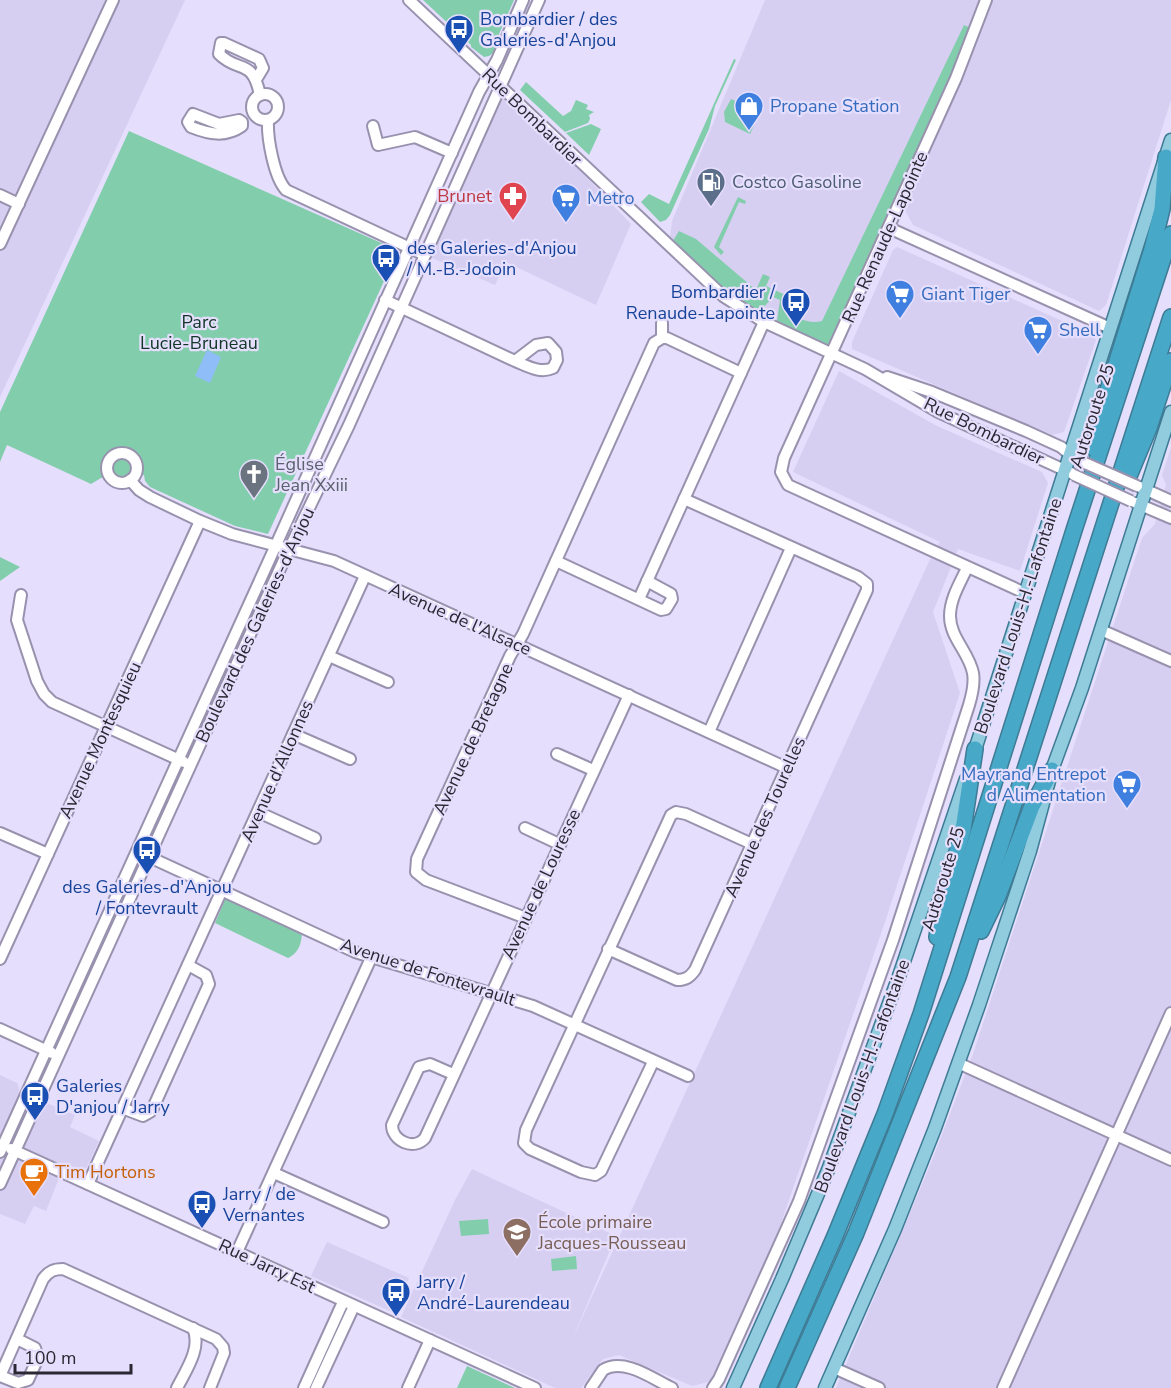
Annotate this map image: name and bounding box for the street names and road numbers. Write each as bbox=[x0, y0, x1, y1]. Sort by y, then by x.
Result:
street label: Rue Bombardier bbox=[477, 63, 588, 172]
street label: Rue Renaude-Lapointe bbox=[836, 147, 934, 327]
street label: Autoroute 25 bbox=[1064, 361, 1120, 471]
street label: Rue Bombardier bbox=[920, 392, 1049, 471]
street label: Boulevard Louis-H.-Lafontaine bbox=[968, 495, 1068, 737]
street label: Boulevard des Galeries-d'Anjou bbox=[190, 504, 320, 746]
street label: Avenue de l'Alsace bbox=[385, 577, 535, 661]
street label: Avenue Montesquieu bbox=[53, 658, 147, 822]
street label: Avenue de Bretagne bbox=[427, 659, 519, 819]
street label: Avenue d'Allonnes bbox=[235, 696, 319, 846]
street label: Avenue des Tourelles bbox=[719, 733, 811, 901]
street label: Avenue de Louresse bbox=[496, 805, 586, 963]
street label: Autoroute 25 bbox=[916, 824, 970, 934]
street label: Avenue de Fontevrault bbox=[337, 932, 519, 1012]
street label: Boulevard Louis-H.-Lafontaine bbox=[808, 956, 916, 1196]
street label: Rue Jarry Est bbox=[215, 1233, 320, 1299]

